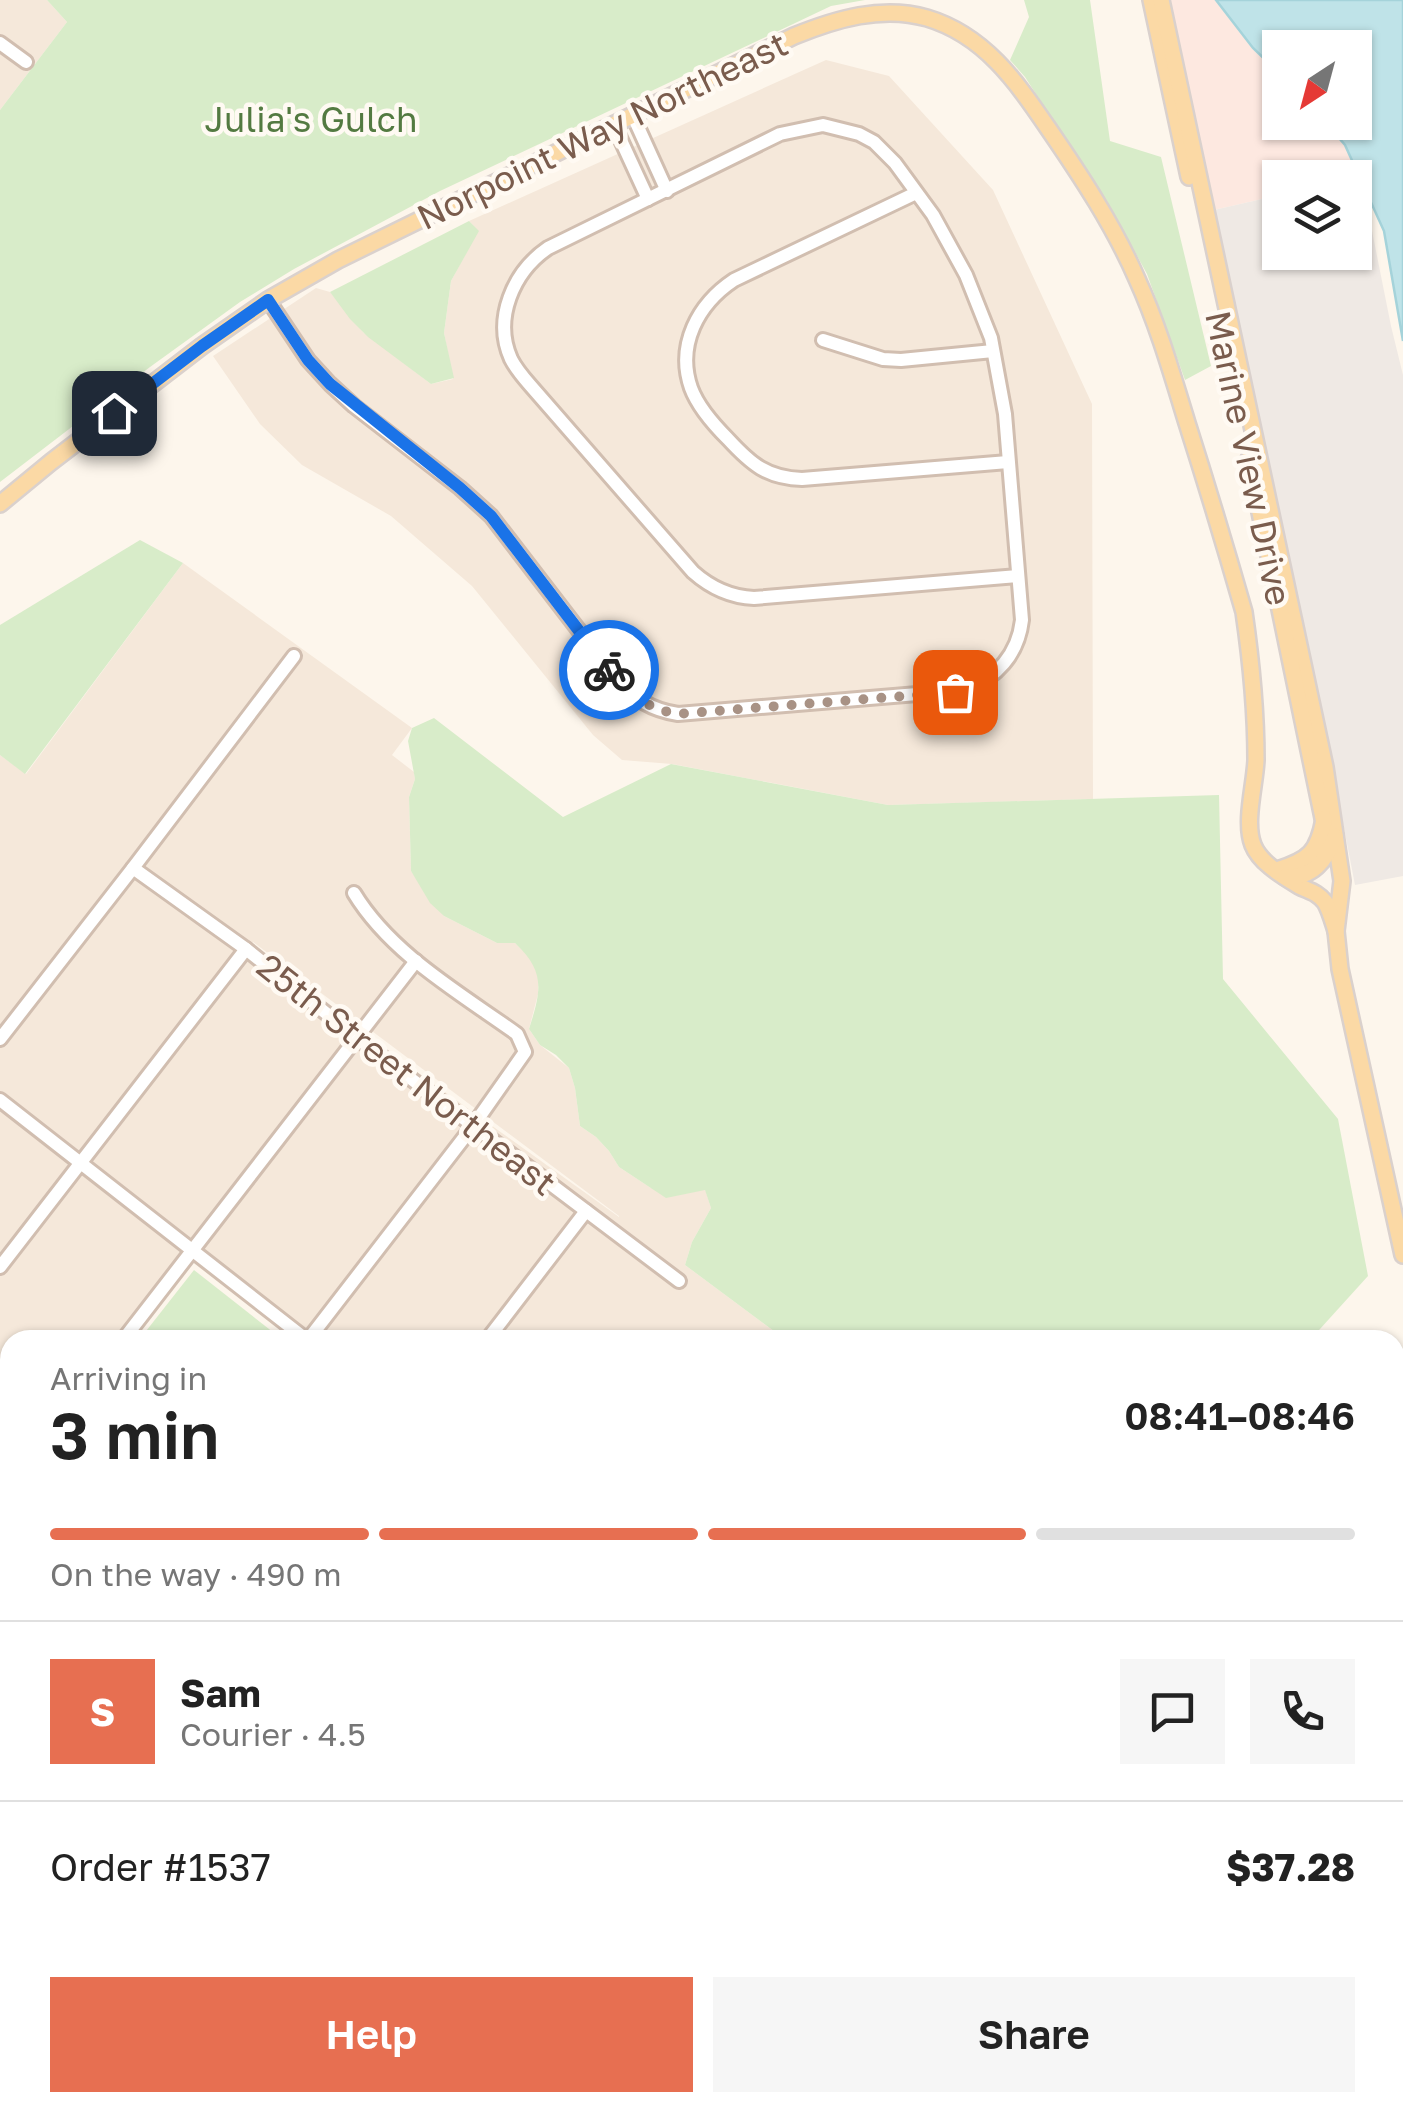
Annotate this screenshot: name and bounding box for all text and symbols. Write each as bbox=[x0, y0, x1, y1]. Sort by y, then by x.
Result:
street label: Norpoint Way Northeast bbox=[410, 22, 794, 238]
north arrow bbox=[1262, 30, 1372, 140]
map controls bbox=[1262, 30, 1372, 270]
park label: Julia's Gulch bbox=[205, 98, 417, 140]
button: layers bbox=[1262, 160, 1372, 270]
street label: Marine View Drive bbox=[1197, 307, 1301, 609]
pin bbox=[72, 371, 157, 456]
icon: home bbox=[87, 386, 142, 441]
courier bbox=[559, 620, 659, 720]
icon: bike bbox=[582, 643, 637, 698]
pin bbox=[913, 650, 998, 735]
icon: bag bbox=[928, 665, 983, 720]
street label: 25th Street Northeast bbox=[249, 944, 565, 1204]
text: Arriving in bbox=[50, 1359, 207, 1397]
text: 08:41–08:46 bbox=[1124, 1393, 1355, 1438]
text: 3 min bbox=[50, 1395, 219, 1473]
text: On the way · 490 m bbox=[50, 1555, 342, 1593]
button: chat bbox=[1120, 1659, 1225, 1764]
button: phone bbox=[1250, 1659, 1355, 1764]
text: Sam bbox=[180, 1670, 261, 1715]
text: S bbox=[90, 1689, 115, 1734]
text: Courier · 4.5 bbox=[180, 1715, 366, 1753]
text: Order #1537 bbox=[50, 1844, 271, 1889]
text: $37.28 bbox=[1226, 1844, 1355, 1889]
button: Help bbox=[50, 1977, 693, 2092]
button: Share bbox=[713, 1977, 1355, 2092]

